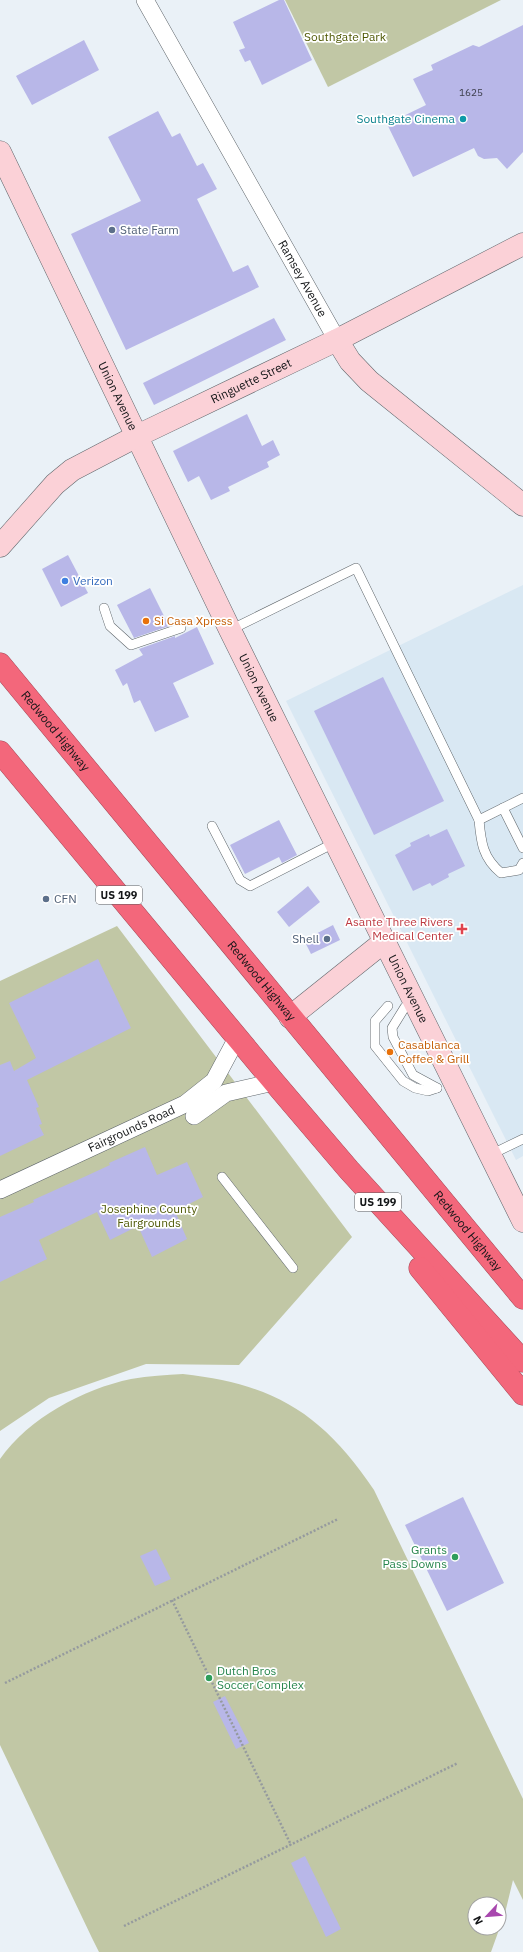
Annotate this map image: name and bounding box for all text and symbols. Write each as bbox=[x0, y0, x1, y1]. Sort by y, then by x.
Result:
park label: Southgate Park bbox=[304, 29, 387, 44]
house number: 1625 bbox=[459, 86, 483, 99]
place label: Southgate Cinema bbox=[356, 111, 456, 126]
marker: Southgate Cinema bbox=[458, 114, 468, 124]
place label: State Farm bbox=[120, 222, 179, 237]
marker: State Farm bbox=[107, 225, 117, 235]
street label: Ramsey Avenue bbox=[275, 237, 331, 320]
street label: Ringuette Street bbox=[208, 355, 294, 406]
street label: Union Avenue bbox=[95, 359, 141, 433]
place label: Verizon bbox=[73, 573, 113, 588]
marker: Verizon bbox=[60, 576, 70, 586]
place label: Si Casa Xpress bbox=[154, 613, 233, 628]
marker: Si Casa Xpress bbox=[141, 616, 151, 626]
street label: Union Avenue bbox=[236, 651, 283, 725]
street label: Redwood Highway bbox=[18, 688, 93, 774]
road number: US 199 bbox=[96, 886, 142, 904]
place label: CFN bbox=[54, 891, 77, 906]
marker: CFN bbox=[41, 894, 51, 904]
place label: Asante Three Rivers Medical Center bbox=[345, 914, 454, 943]
marker: Asante Three Rivers Medical Center bbox=[456, 923, 468, 935]
place label: Shell bbox=[292, 931, 319, 946]
marker: Shell bbox=[322, 934, 332, 944]
street label: Redwood Highway bbox=[224, 938, 299, 1024]
street label: Union Avenue bbox=[385, 952, 432, 1026]
place label: Casablanca Coffee & Grill bbox=[398, 1037, 469, 1066]
marker: Casablanca Coffee & Grill bbox=[385, 1047, 395, 1057]
street label: Fairgrounds Road bbox=[85, 1102, 177, 1155]
street label: Redwood Highway bbox=[431, 1187, 506, 1274]
road number: US 199 bbox=[355, 1193, 401, 1211]
park label: Josephine County Fairgrounds bbox=[101, 1201, 197, 1230]
place label: Grants Pass Downs bbox=[382, 1542, 447, 1571]
marker: Grants Pass Downs bbox=[450, 1552, 460, 1562]
place label: Dutch Bros Soccer Complex bbox=[217, 1663, 304, 1692]
marker: Dutch Bros Soccer Complex bbox=[204, 1673, 214, 1683]
north arrow bbox=[467, 1896, 507, 1936]
text: N bbox=[470, 1914, 486, 1927]

